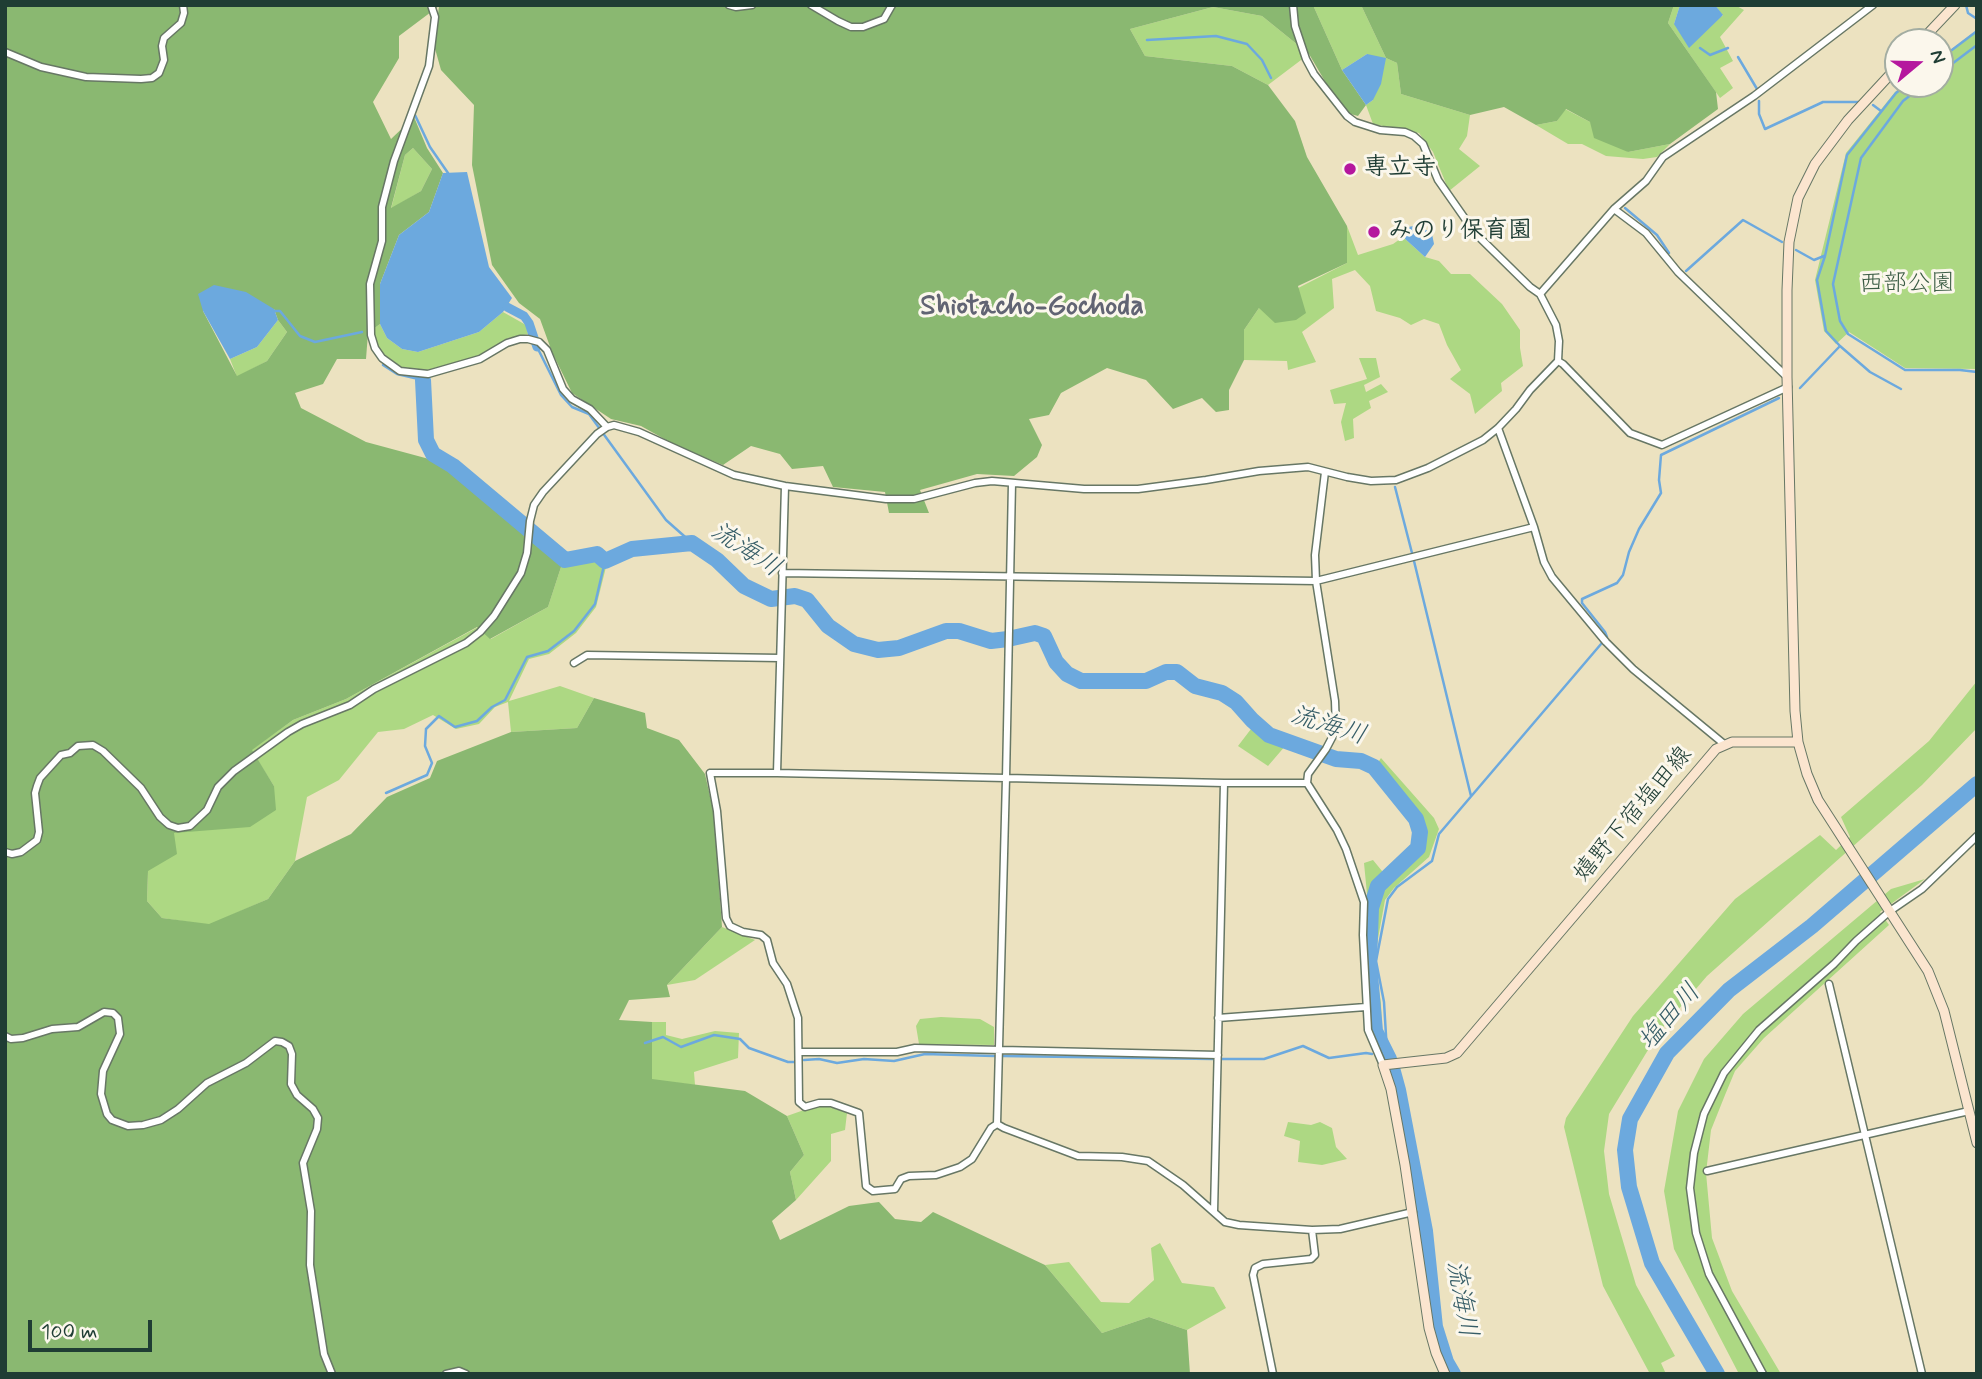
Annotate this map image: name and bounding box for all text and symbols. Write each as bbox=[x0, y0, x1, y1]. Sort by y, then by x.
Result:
north arrow bbox=[1884, 28, 1954, 98]
text: N bbox=[1924, 47, 1951, 67]
place label: 専立寺 bbox=[1364, 155, 1436, 183]
marker: 専立寺 bbox=[1342, 161, 1358, 177]
place label: みのり保育園 bbox=[1388, 218, 1532, 246]
marker: みのり保育園 bbox=[1366, 224, 1382, 240]
park label: 西部公園 bbox=[1859, 271, 1955, 299]
district label: Shiotacho-Gochoda bbox=[920, 291, 1144, 325]
water label: 流海川 bbox=[704, 517, 786, 585]
water label: 流海川 bbox=[1286, 701, 1370, 753]
street label: 嬉野下宿塩田線 bbox=[1569, 741, 1699, 889]
water label: 塩田川 bbox=[1634, 978, 1708, 1058]
water label: 流海川 bbox=[1438, 1258, 1482, 1340]
scale bar bbox=[32, 1306, 156, 1350]
text: 100 m bbox=[41, 1318, 97, 1346]

